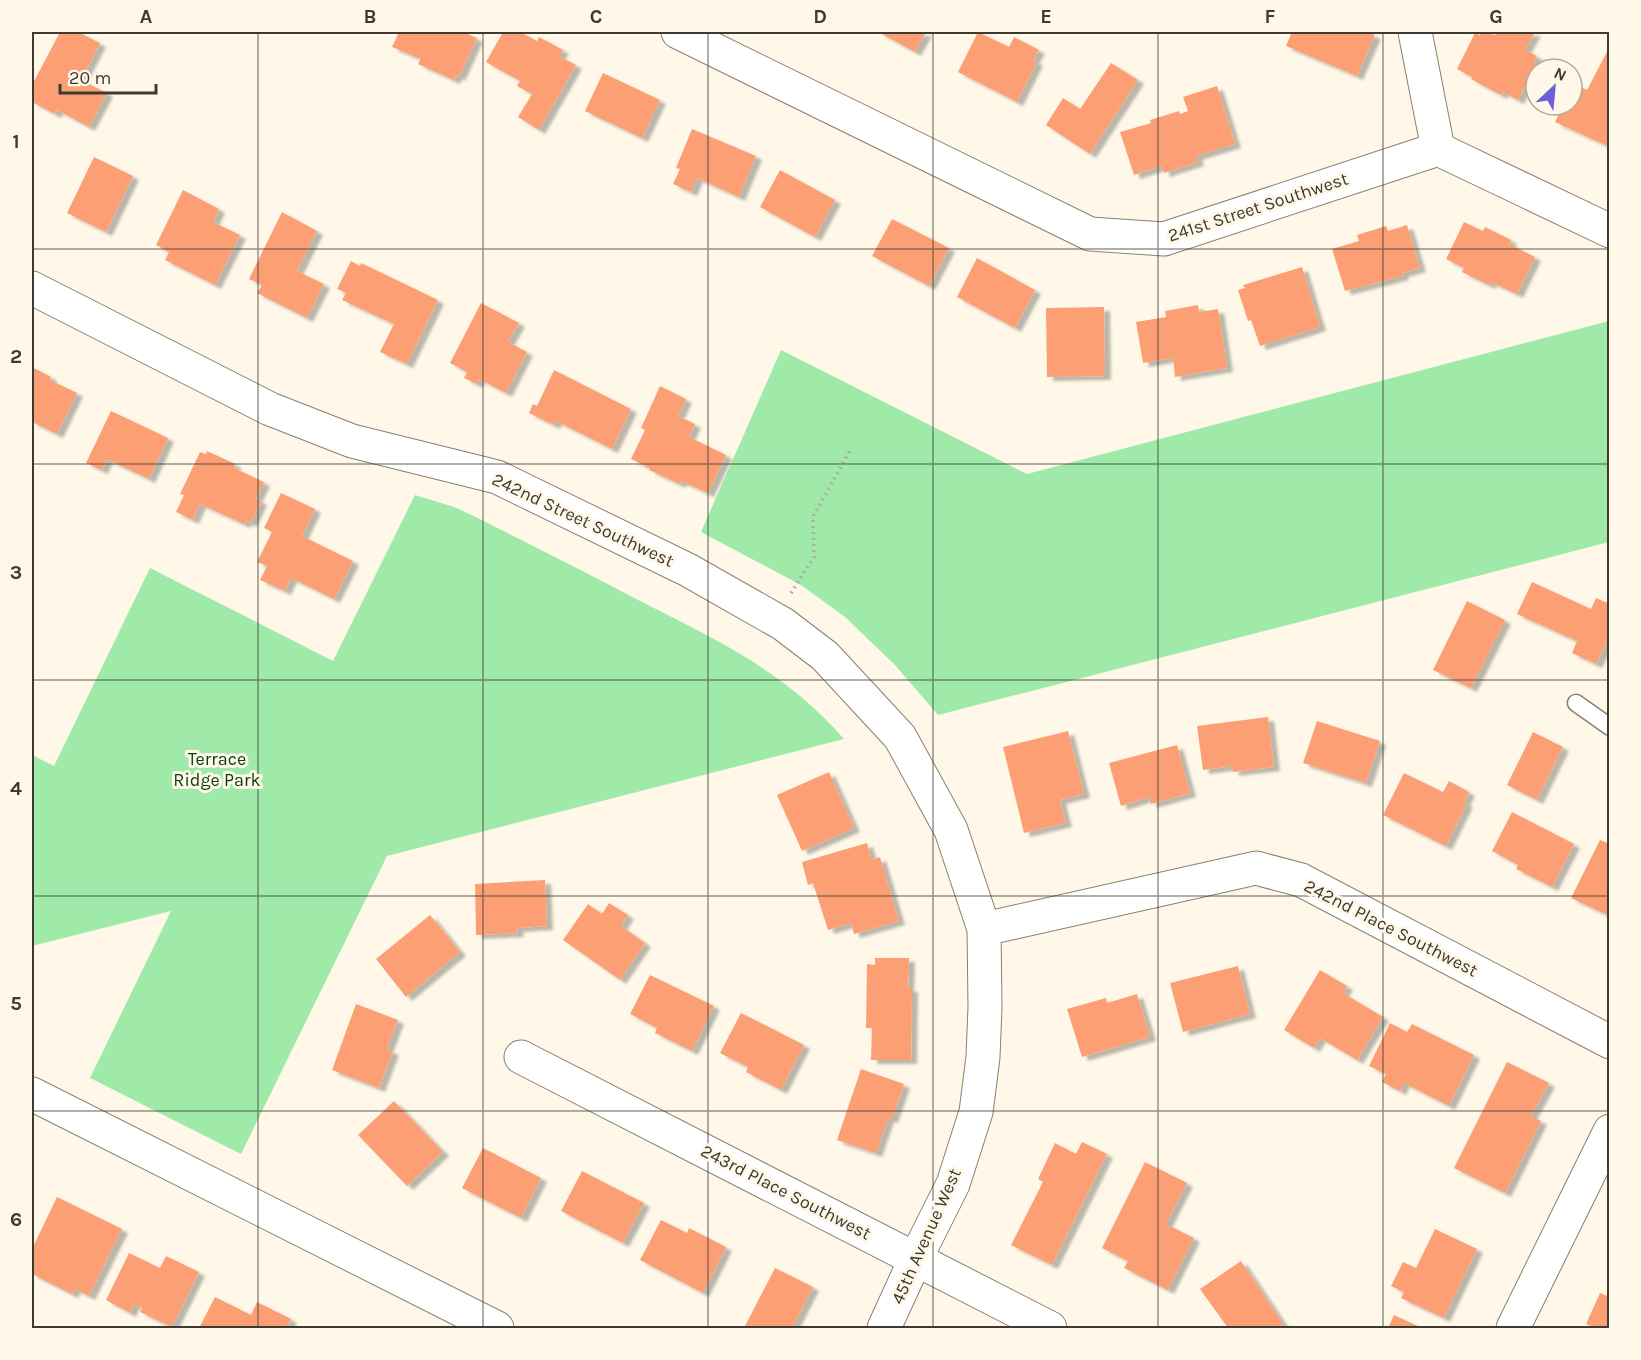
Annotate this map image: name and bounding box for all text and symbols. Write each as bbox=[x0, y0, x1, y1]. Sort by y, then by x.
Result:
text: A bbox=[140, 5, 153, 28]
text: B bbox=[364, 5, 376, 28]
text: C bbox=[590, 5, 602, 28]
text: D bbox=[813, 5, 827, 28]
text: E bbox=[1040, 5, 1052, 28]
text: F bbox=[1265, 5, 1276, 28]
text: G bbox=[1489, 5, 1503, 28]
scale bar bbox=[60, 57, 156, 95]
north arrow bbox=[1524, 57, 1584, 117]
text: N bbox=[1551, 63, 1570, 85]
text: 20 m bbox=[69, 67, 111, 89]
text: 1 bbox=[12, 130, 20, 153]
street label: 241st Street Southwest bbox=[1165, 167, 1351, 247]
text: 2 bbox=[10, 345, 22, 368]
street label: 242nd Street Southwest bbox=[489, 468, 678, 572]
text: 3 bbox=[10, 561, 22, 584]
park label: Terrace Ridge Park bbox=[173, 748, 261, 791]
text: 4 bbox=[10, 777, 22, 800]
street label: 242nd Place Southwest bbox=[1300, 875, 1482, 982]
text: 5 bbox=[10, 992, 22, 1015]
street label: 243rd Place Southwest bbox=[697, 1140, 875, 1245]
street label: 45th Avenue West bbox=[886, 1164, 966, 1307]
text: 6 bbox=[10, 1208, 22, 1231]

